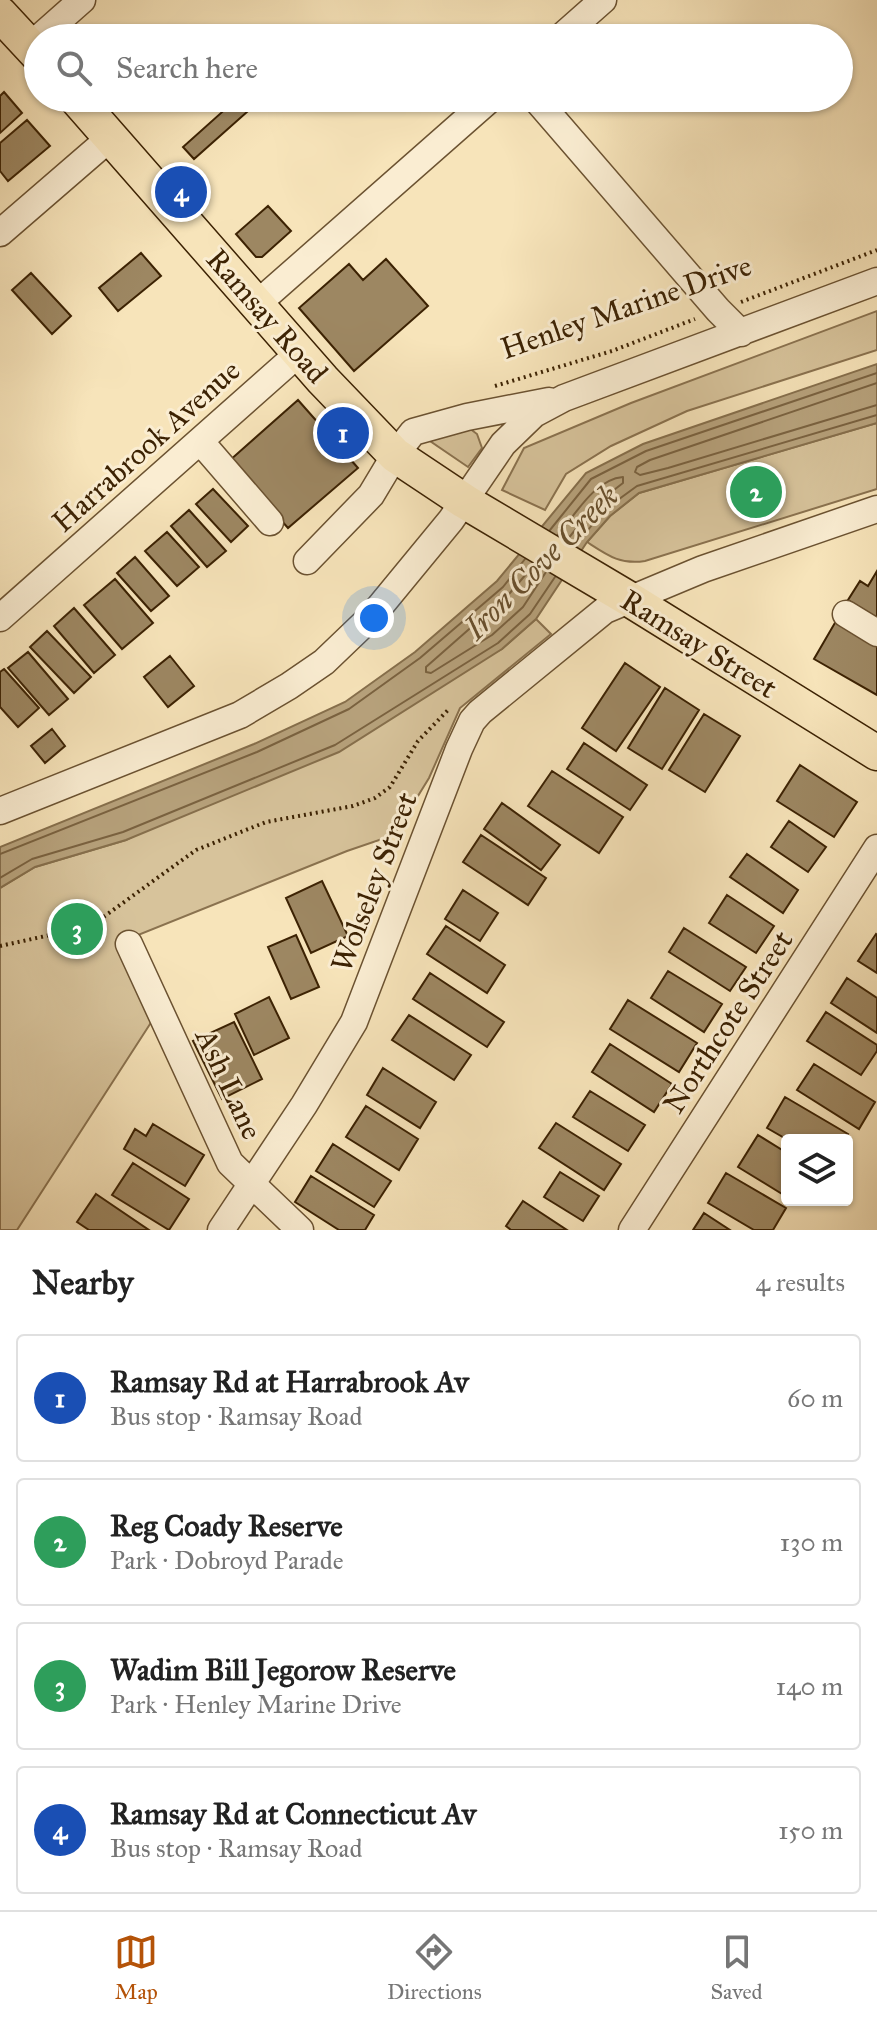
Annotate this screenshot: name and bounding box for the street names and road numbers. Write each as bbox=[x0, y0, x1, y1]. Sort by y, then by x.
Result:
street label: Ramsay Road bbox=[199, 241, 335, 391]
street label: Henley Marine Drive bbox=[496, 247, 756, 367]
street label: Harrabrook Avenue bbox=[45, 352, 247, 540]
street label: Ramsay Street bbox=[614, 582, 784, 706]
street label: Wolseley Street bbox=[323, 787, 425, 977]
street label: Northcote Street bbox=[655, 923, 801, 1120]
street label: Ash Lane bbox=[187, 1021, 270, 1145]

